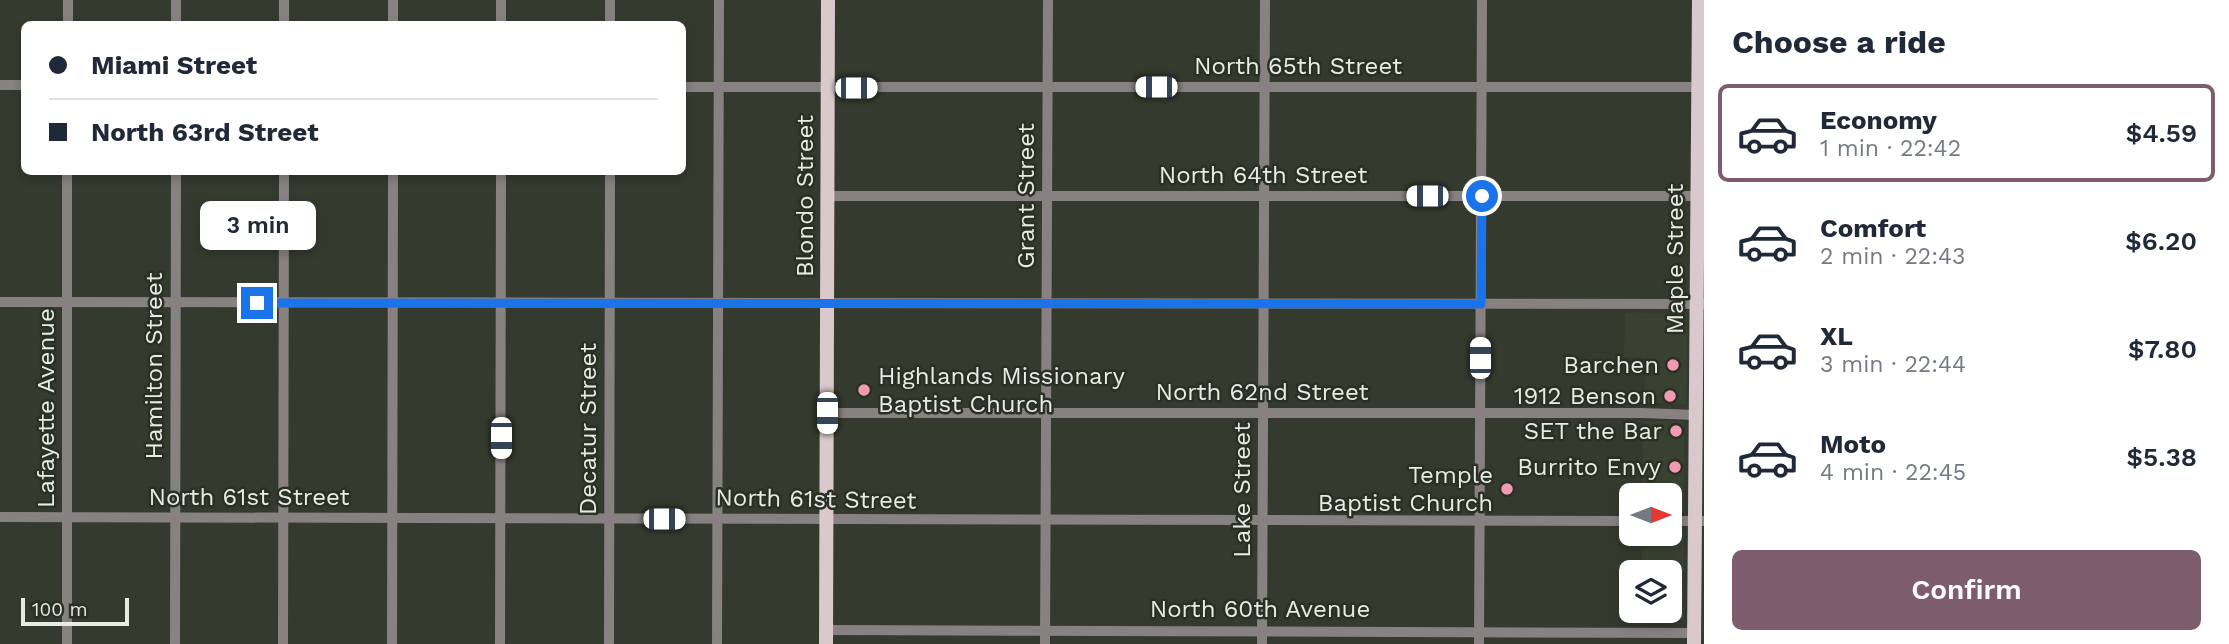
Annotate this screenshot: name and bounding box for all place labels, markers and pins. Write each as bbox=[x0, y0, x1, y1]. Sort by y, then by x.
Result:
place label: Barchen bbox=[1563, 351, 1659, 379]
marker: Barchen bbox=[1665, 357, 1681, 373]
place label: Highlands Missionary Baptist Church bbox=[878, 362, 1125, 418]
marker: Highlands Missionary Baptist Church bbox=[856, 382, 872, 398]
place label: 1912 Benson bbox=[1514, 382, 1656, 410]
marker: 1912 Benson bbox=[1662, 388, 1678, 404]
place label: SET the Bar bbox=[1524, 417, 1662, 445]
marker: SET the Bar bbox=[1668, 423, 1684, 439]
place label: Burrito Envy bbox=[1517, 453, 1662, 481]
marker: Burrito Envy bbox=[1667, 459, 1683, 475]
place label: Temple Baptist Church bbox=[1318, 461, 1493, 517]
marker: Temple Baptist Church bbox=[1499, 481, 1515, 497]

